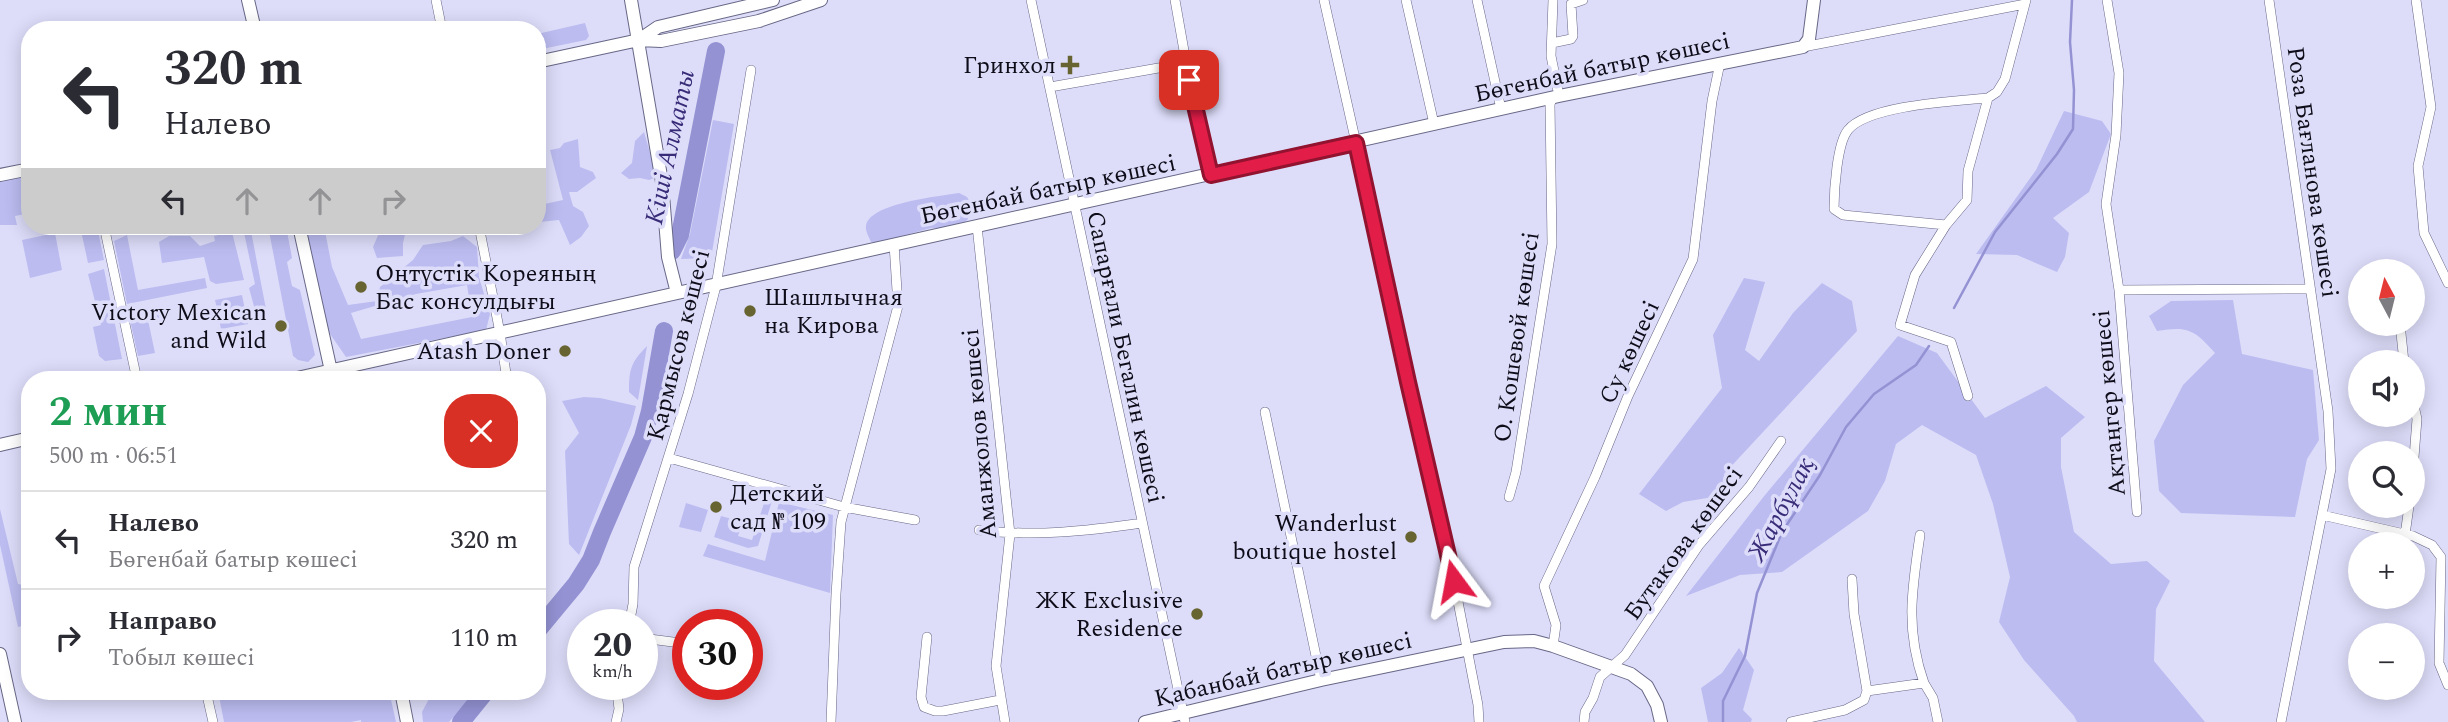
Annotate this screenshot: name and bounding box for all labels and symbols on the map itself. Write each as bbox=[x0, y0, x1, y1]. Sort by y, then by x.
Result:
street label: Бөгенбай батыр көшесі bbox=[1471, 23, 1733, 113]
street label: Роза Бағланова көшесі bbox=[2277, 44, 2347, 300]
place label: Гринхол bbox=[963, 48, 1056, 84]
pin bbox=[1159, 50, 1219, 110]
marker: Гринхол bbox=[1062, 57, 1078, 73]
water label: Кіші Алматы bbox=[634, 66, 706, 228]
street label: Бөгенбай батыр көшесі bbox=[917, 145, 1179, 235]
street label: Сапарғали Бегалин көшесі bbox=[1076, 208, 1174, 507]
street label: О. Кошевой көшесі bbox=[1484, 230, 1550, 445]
street label: Қармысов көшесі bbox=[638, 246, 720, 445]
place label: Оңтүстік Кореяның Бас консулдығы bbox=[375, 256, 596, 320]
north arrow bbox=[2348, 259, 2426, 336]
marker: Оңтүстік Кореяның Бас консулдығы bbox=[353, 279, 369, 295]
place label: Шашлычная на Кирова bbox=[764, 280, 903, 344]
place label: Victory Mexican and Wild bbox=[91, 295, 267, 359]
street label: Су көшесі bbox=[1590, 295, 1670, 410]
marker: Шашлычная на Кирова bbox=[742, 303, 758, 319]
street label: Ақтаңгер көшесі bbox=[2084, 308, 2136, 498]
marker: Victory Mexican and Wild bbox=[273, 318, 289, 334]
street label: Аманжолов көшесі bbox=[953, 327, 1007, 541]
place label: Atash Doner bbox=[416, 334, 551, 370]
marker: Atash Doner bbox=[557, 343, 573, 359]
water label: Жарбұлақ bbox=[1736, 450, 1825, 570]
street label: Бутакова көшесі bbox=[1615, 459, 1752, 628]
place label: Детский сад № 109 bbox=[730, 476, 826, 540]
marker: Детский сад № 109 bbox=[708, 499, 724, 515]
place label: Wanderlust boutique hostel bbox=[1232, 506, 1397, 570]
marker: Wanderlust boutique hostel bbox=[1403, 529, 1419, 545]
position arrow bbox=[1417, 544, 1491, 618]
place label: ЖК Exclusive Residence bbox=[1035, 583, 1183, 647]
marker: ЖК Exclusive Residence bbox=[1189, 606, 1205, 622]
speed limit sign: 30 bbox=[672, 609, 763, 700]
street label: Қабанбай батыр көшесі bbox=[1151, 623, 1416, 717]

